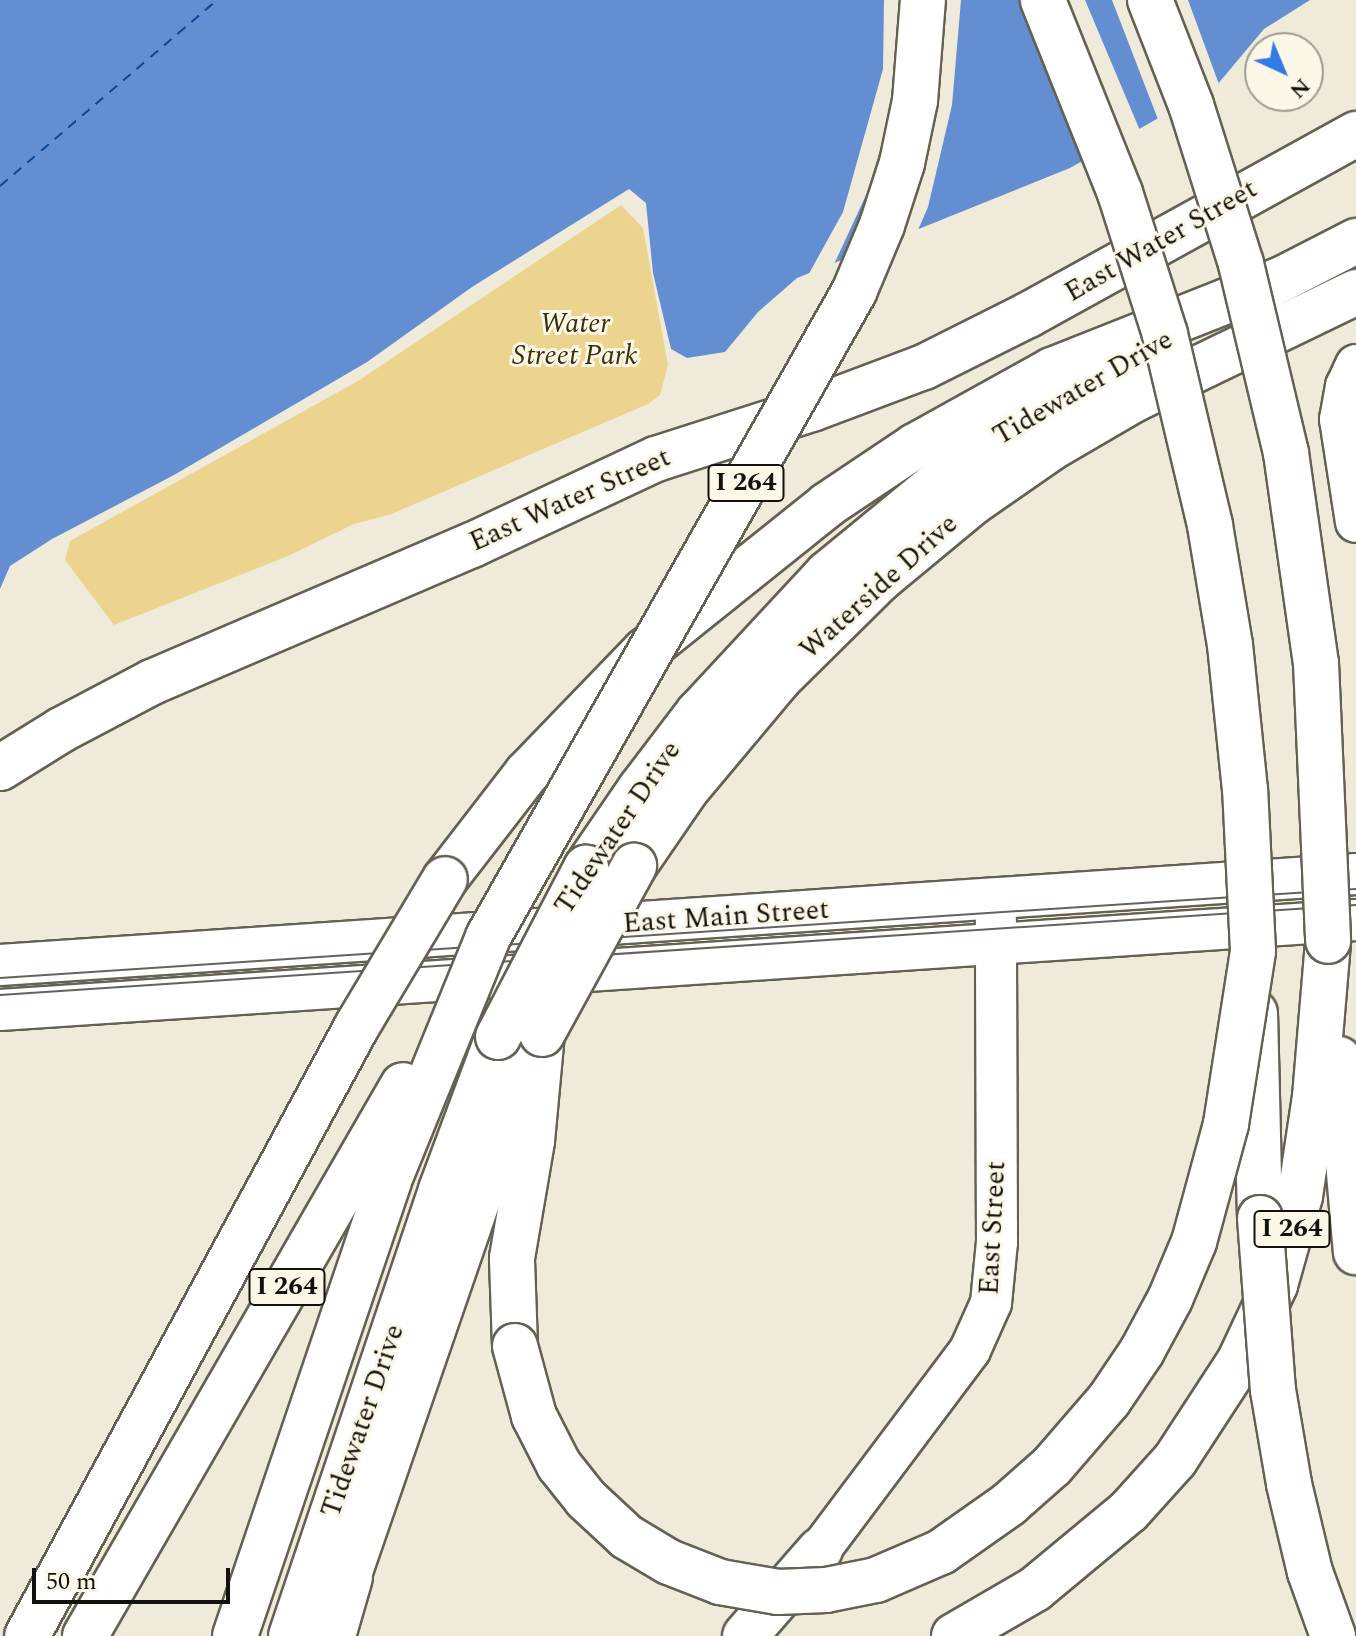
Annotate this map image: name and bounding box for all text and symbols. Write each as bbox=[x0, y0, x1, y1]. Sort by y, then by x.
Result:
north arrow bbox=[1244, 32, 1324, 112]
text: N bbox=[1282, 70, 1318, 106]
street label: East Water Street bbox=[1059, 172, 1263, 310]
park label: Water Street Park bbox=[512, 307, 638, 373]
street label: Tidewater Drive bbox=[987, 323, 1179, 453]
street label: East Water Street bbox=[464, 441, 676, 559]
road number: I 264 bbox=[706, 461, 786, 505]
street label: Waterside Drive bbox=[793, 507, 965, 667]
street label: Tidewater Drive bbox=[548, 735, 688, 921]
street label: East Main Street bbox=[622, 893, 830, 941]
street label: East Street bbox=[973, 1160, 1013, 1296]
road number: I 264 bbox=[1252, 1207, 1332, 1251]
road number: I 264 bbox=[247, 1265, 327, 1309]
street label: Tidewater Drive bbox=[314, 1320, 412, 1522]
scale bar bbox=[36, 1552, 234, 1602]
text: 50 m bbox=[46, 1564, 97, 1600]

